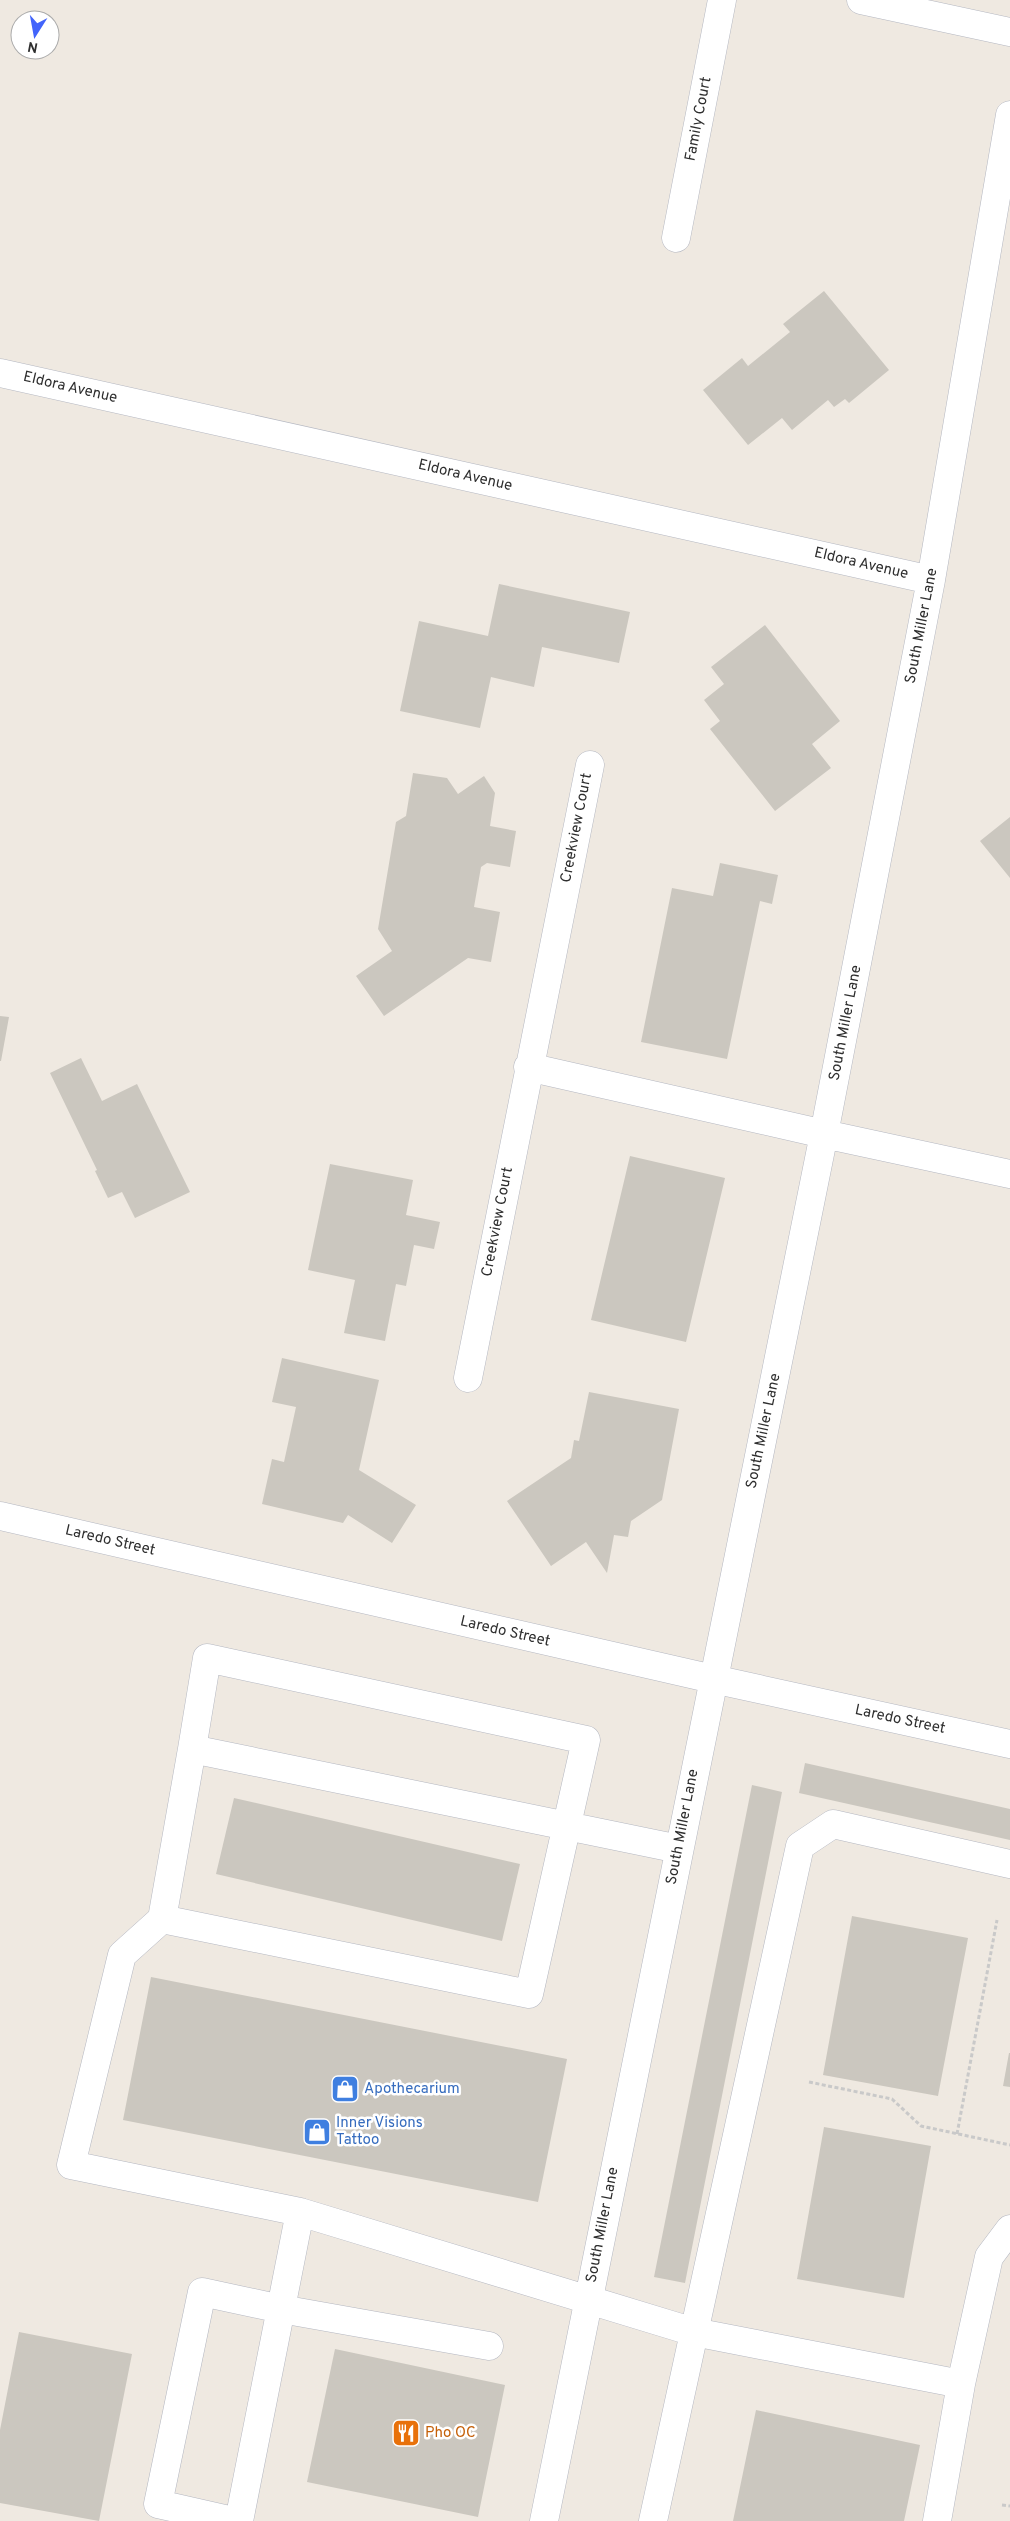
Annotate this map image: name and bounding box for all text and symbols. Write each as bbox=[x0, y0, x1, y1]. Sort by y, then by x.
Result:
north arrow bbox=[10, 10, 60, 60]
text: N bbox=[26, 37, 39, 56]
street label: Family Court bbox=[682, 75, 716, 163]
street label: Eldora Avenue bbox=[21, 368, 119, 408]
street label: Eldora Avenue bbox=[416, 456, 514, 496]
street label: Eldora Avenue bbox=[812, 544, 910, 584]
street label: South Miller Lane bbox=[901, 567, 943, 685]
street label: Creekview Court bbox=[557, 772, 597, 884]
street label: South Miller Lane bbox=[825, 964, 867, 1082]
street label: Creekview Court bbox=[478, 1166, 518, 1278]
street label: South Miller Lane bbox=[743, 1372, 785, 1490]
street label: Laredo Street bbox=[63, 1521, 157, 1561]
street label: Laredo Street bbox=[458, 1612, 552, 1652]
street label: Laredo Street bbox=[853, 1701, 947, 1739]
street label: South Miller Lane bbox=[662, 1768, 704, 1886]
shop icon: Apothecarium bbox=[330, 2074, 360, 2104]
place label: Apothecarium bbox=[364, 2080, 460, 2099]
place label: Inner Visions Tattoo bbox=[336, 2114, 423, 2150]
shop icon: Inner Visions Tattoo bbox=[302, 2117, 332, 2147]
street label: South Miller Lane bbox=[582, 2166, 624, 2284]
restaurant icon: Pho OC bbox=[391, 2418, 421, 2448]
place label: Pho OC bbox=[425, 2424, 476, 2443]

